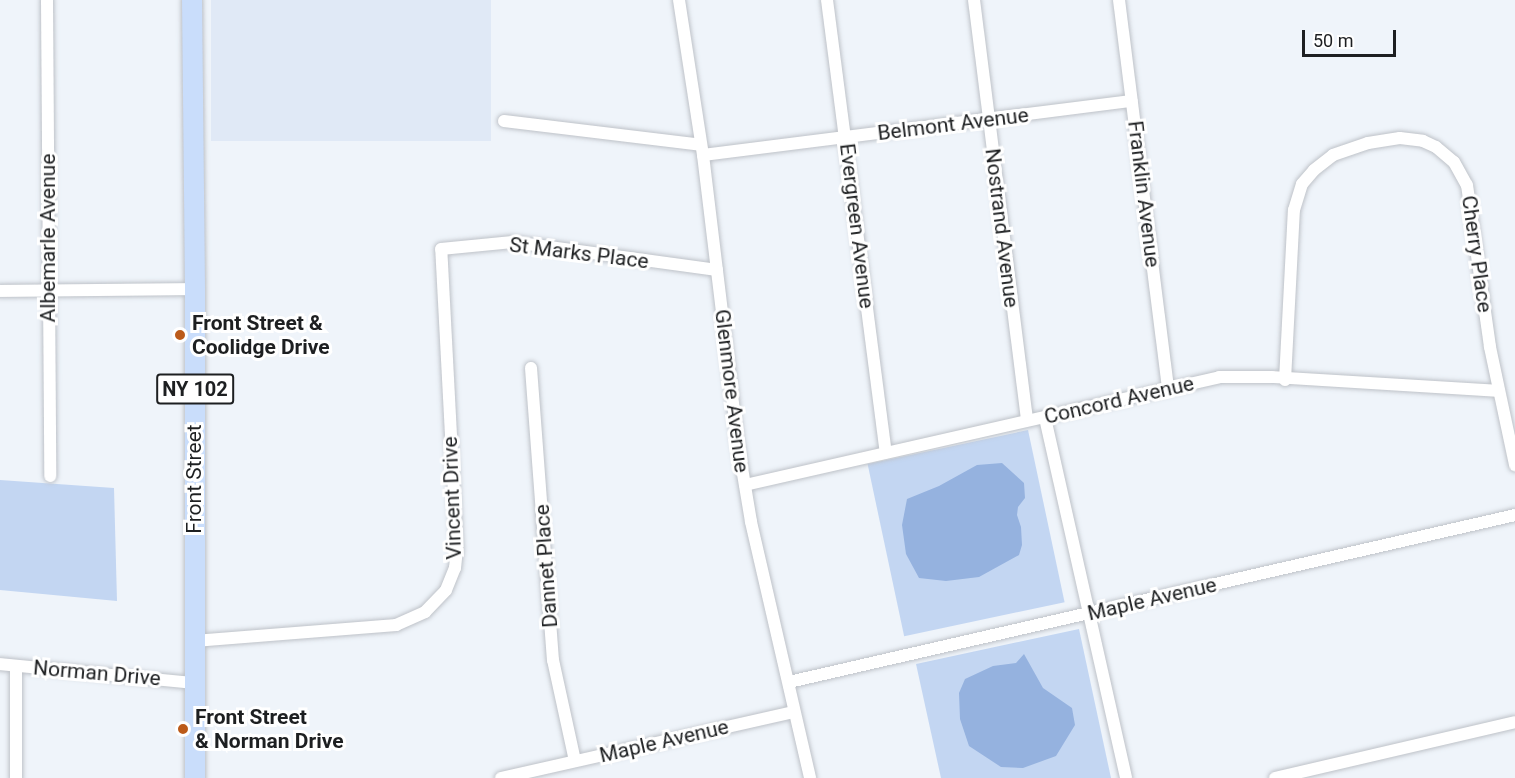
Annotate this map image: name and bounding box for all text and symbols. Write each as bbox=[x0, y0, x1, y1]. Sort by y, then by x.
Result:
scale bar bbox=[1305, 18, 1400, 56]
text: 50 m bbox=[1313, 30, 1353, 51]
street label: Belmont Avenue bbox=[876, 102, 1030, 146]
street label: Franklin Avenue bbox=[1123, 119, 1165, 269]
street label: Evergreen Avenue bbox=[834, 142, 880, 310]
street label: Nostrand Avenue bbox=[980, 147, 1024, 309]
street label: Albemarle Avenue bbox=[35, 154, 61, 322]
street label: Cherry Place bbox=[1456, 194, 1498, 314]
street label: St Marks Place bbox=[508, 232, 650, 274]
street label: Glenmore Avenue bbox=[709, 308, 755, 474]
place label: Front Street & Coolidge Drive bbox=[192, 310, 330, 360]
marker: Front Street & Coolidge Drive bbox=[173, 328, 187, 342]
street label: Concord Avenue bbox=[1042, 371, 1196, 429]
road number: NY 102 bbox=[156, 372, 234, 406]
street label: Front Street bbox=[181, 424, 207, 534]
street label: Vincent Drive bbox=[437, 436, 467, 560]
street label: Dannet Place bbox=[529, 504, 563, 628]
street label: Maple Avenue bbox=[1085, 572, 1219, 626]
street label: Norman Drive bbox=[32, 655, 162, 691]
place label: Front Street & Norman Drive bbox=[195, 704, 344, 754]
street label: Maple Avenue bbox=[597, 714, 731, 768]
marker: Front Street & Norman Drive bbox=[176, 722, 190, 736]

